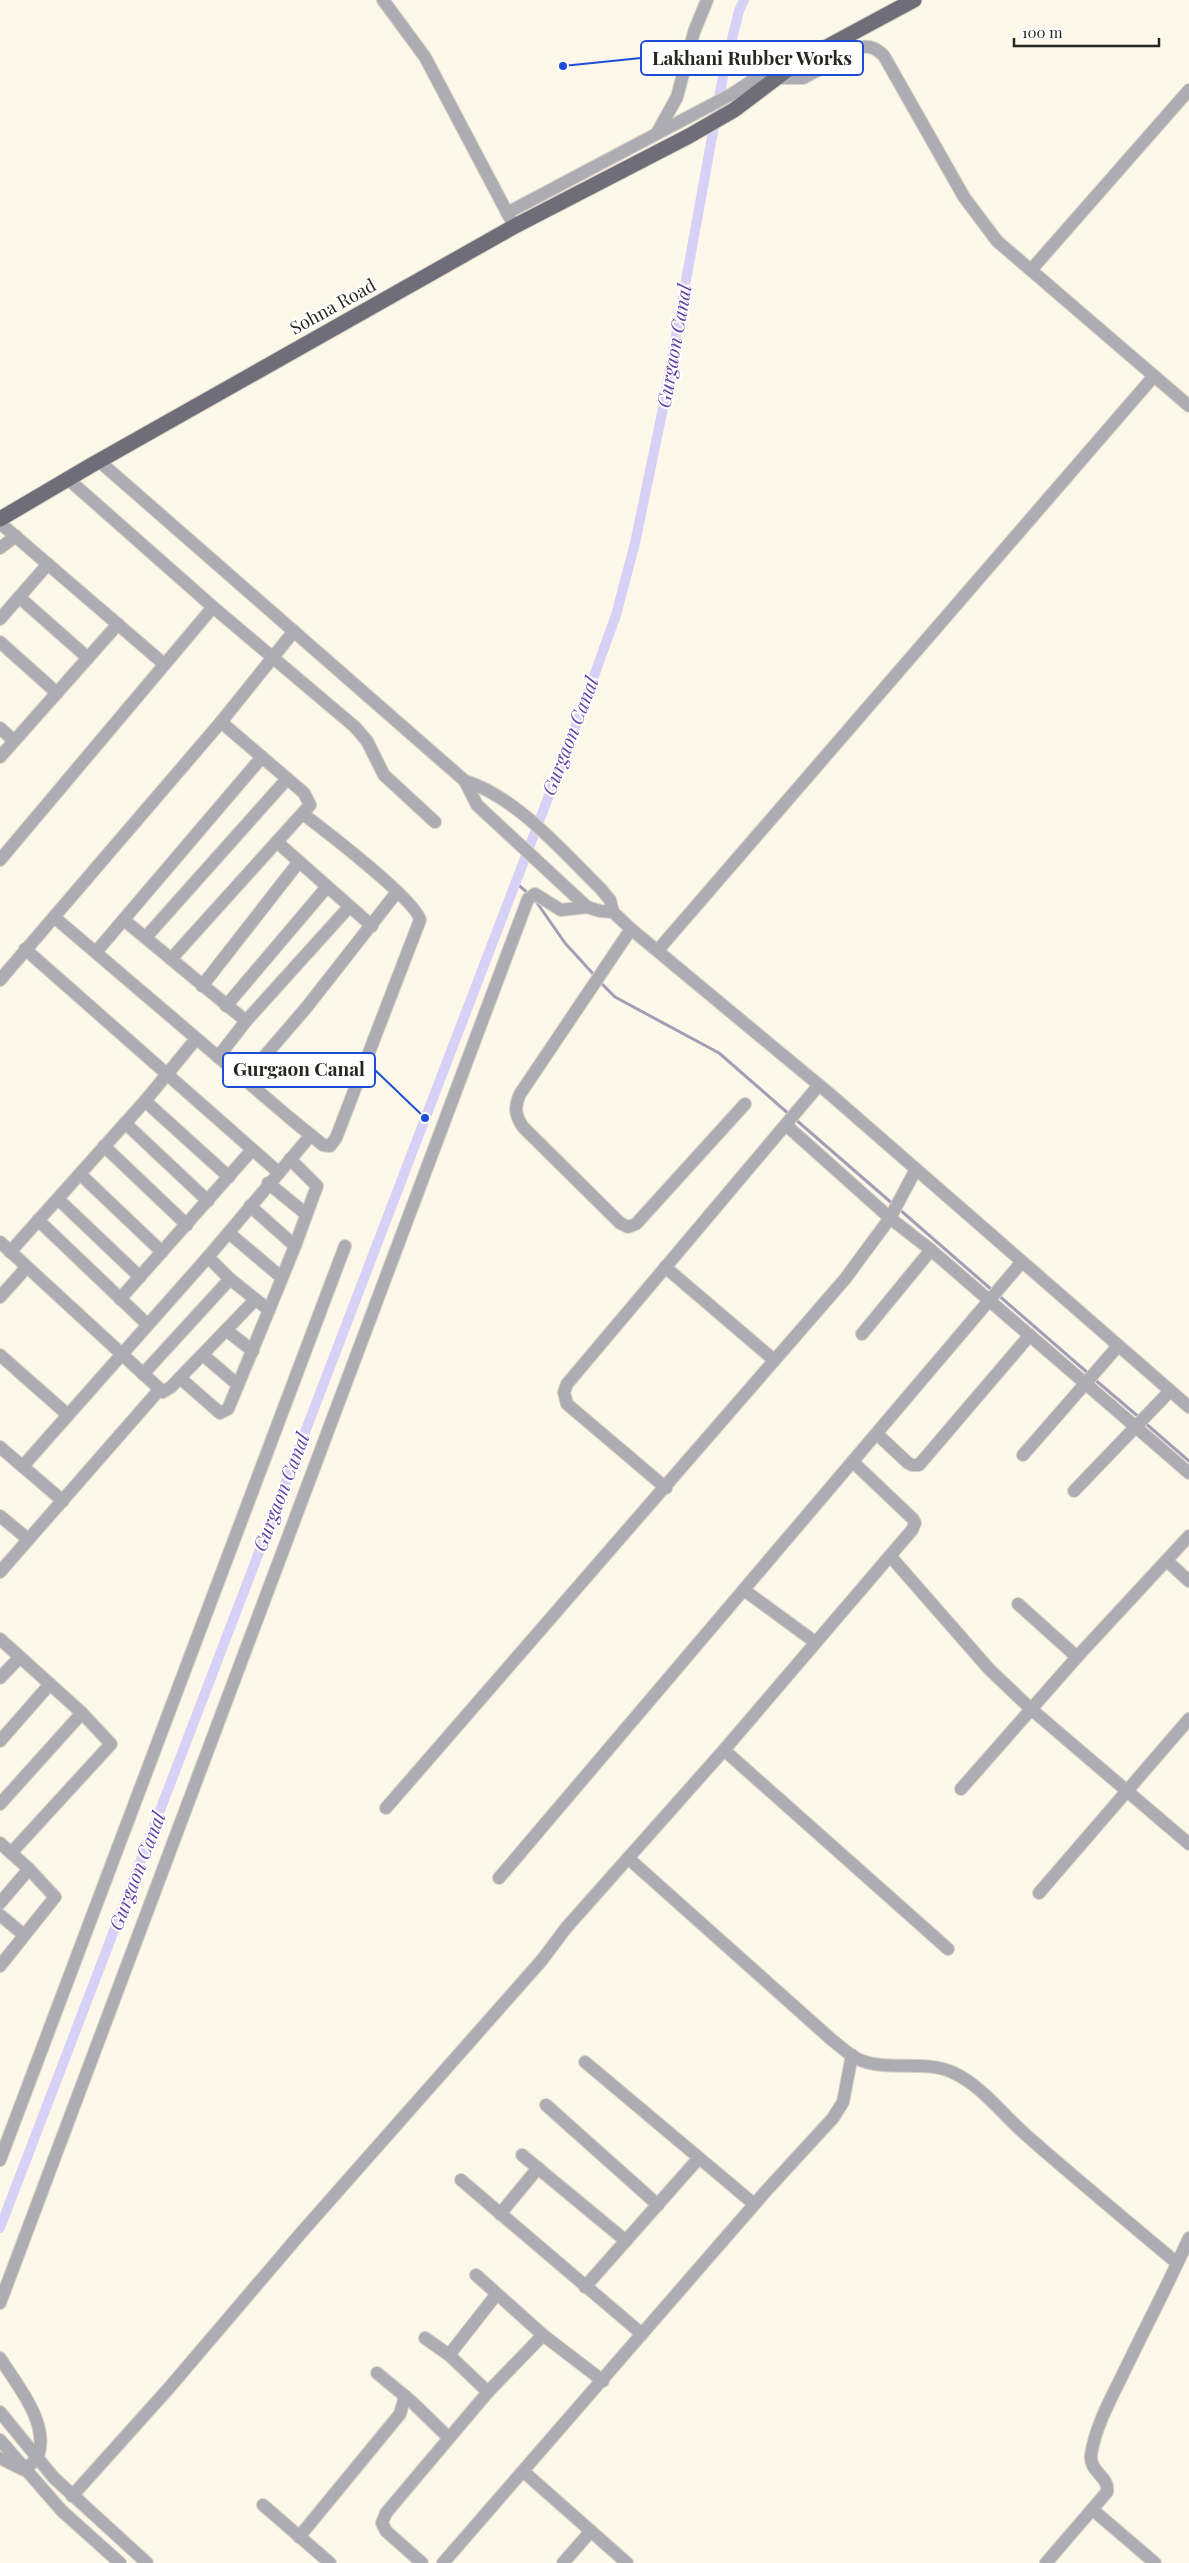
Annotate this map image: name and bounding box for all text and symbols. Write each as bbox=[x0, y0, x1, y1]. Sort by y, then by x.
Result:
scale bar bbox=[1014, 15, 1159, 47]
text: 100 m bbox=[1022, 22, 1063, 42]
callout: Lakhani Rubber Works bbox=[641, 41, 863, 75]
text: Lakhani Rubber Works bbox=[652, 44, 852, 70]
street label: Sohna Road bbox=[285, 272, 380, 340]
water label: Gurgaon Canal bbox=[649, 281, 697, 409]
water label: Gurgaon Canal bbox=[535, 672, 604, 799]
callout: Gurgaon Canal bbox=[223, 1053, 375, 1087]
text: Gurgaon Canal bbox=[233, 1055, 365, 1081]
water label: Gurgaon Canal bbox=[246, 1428, 315, 1555]
water label: Gurgaon Canal bbox=[102, 1807, 171, 1934]

